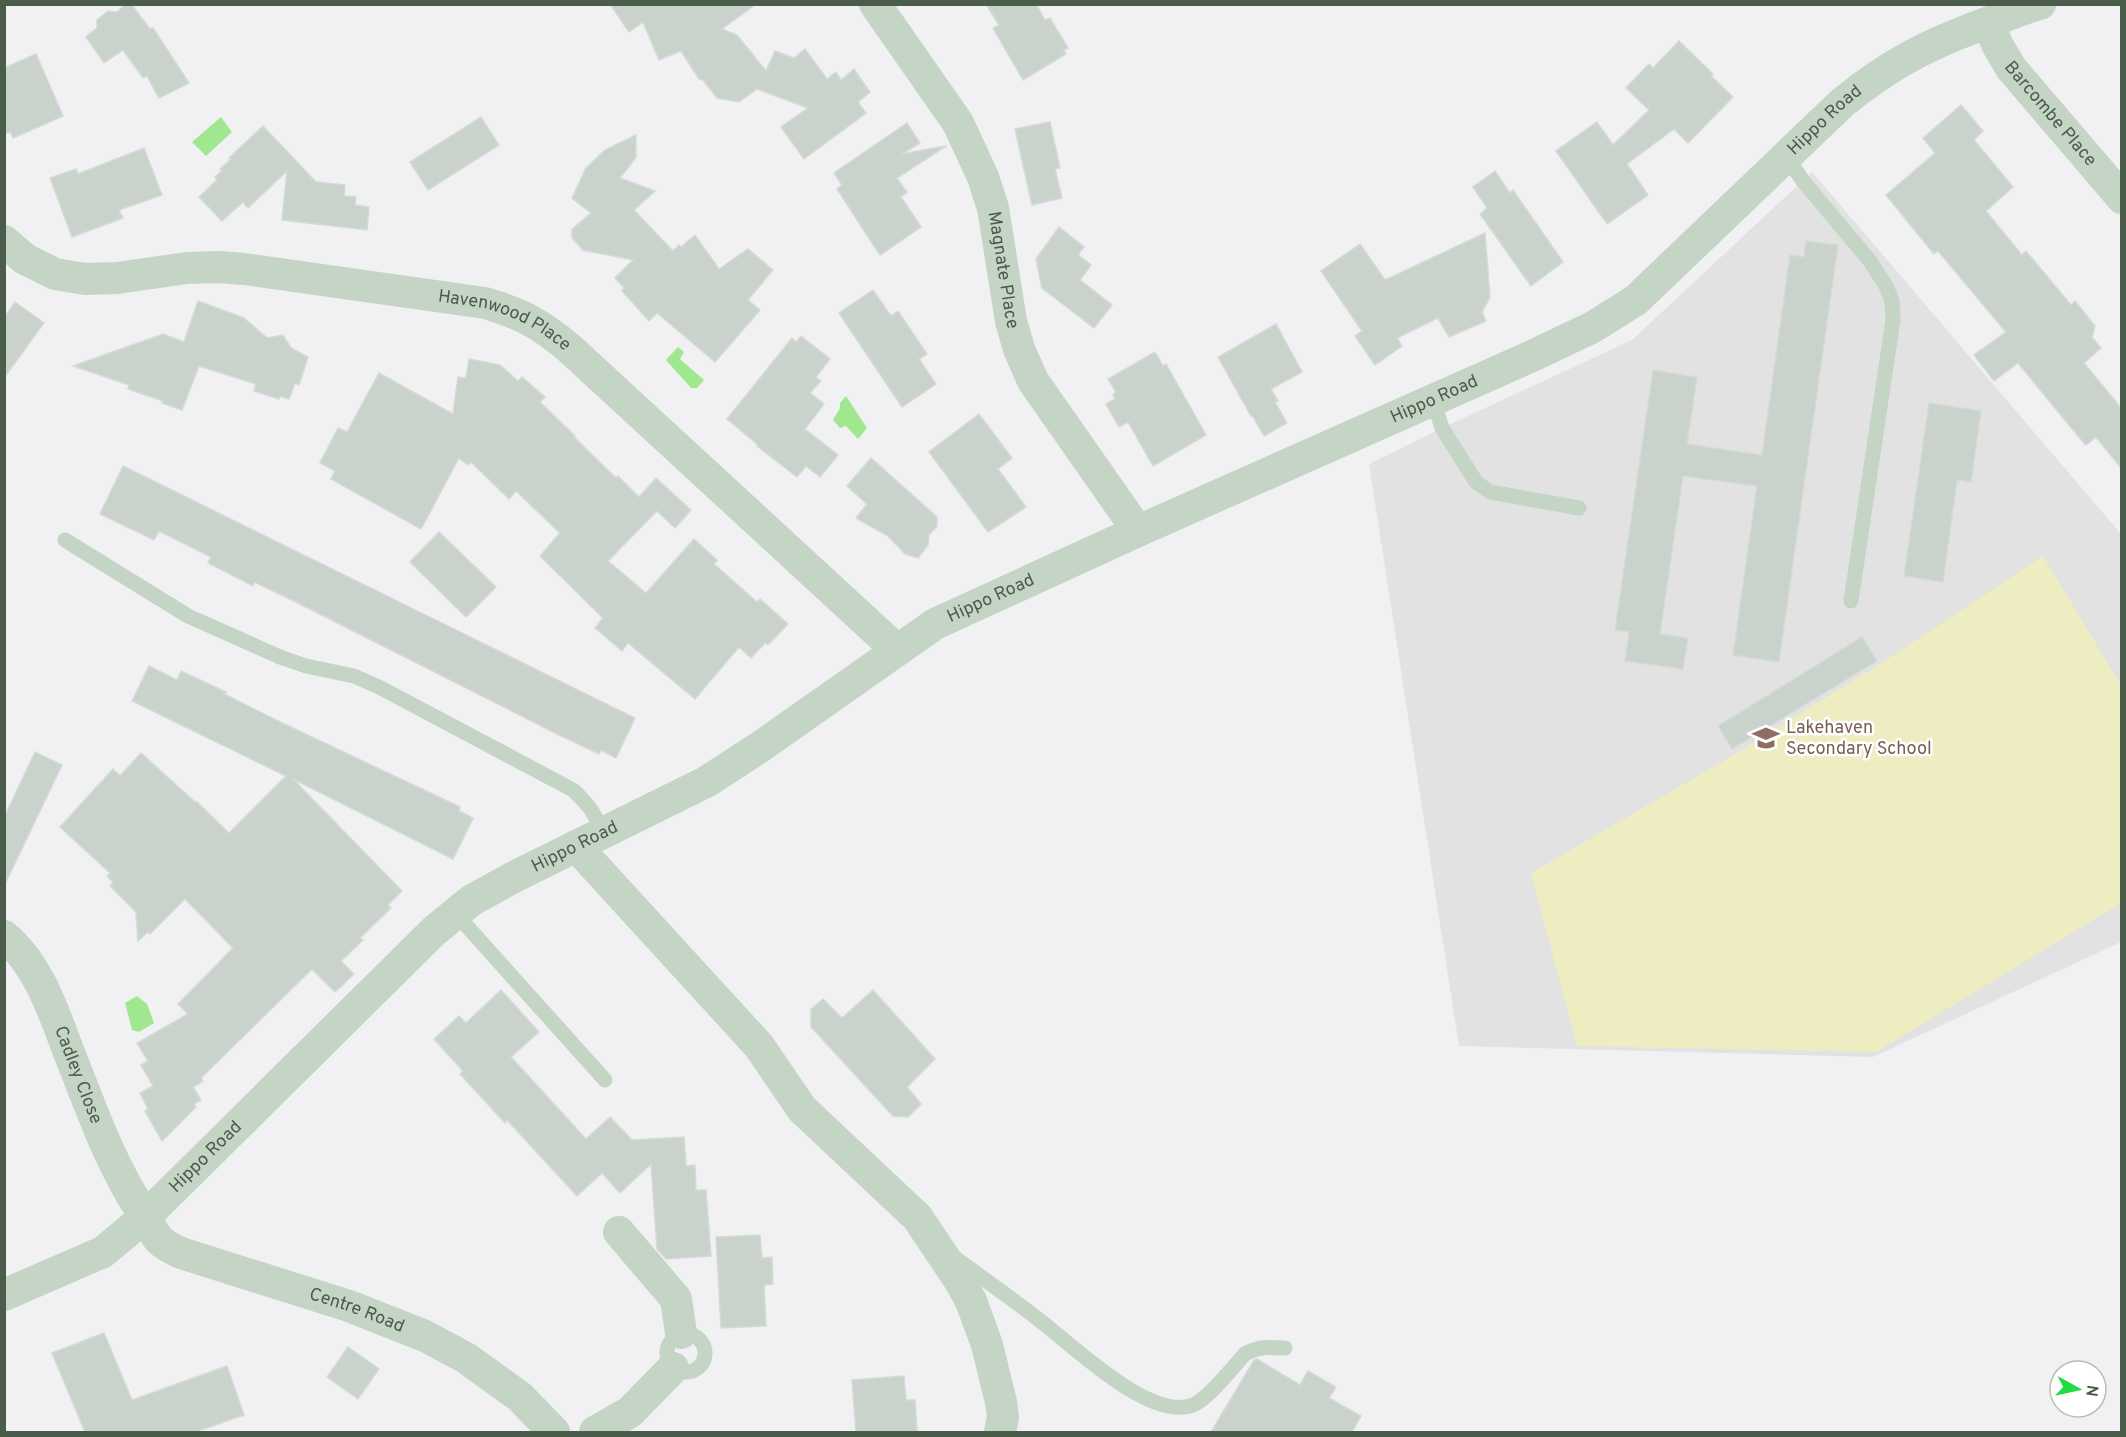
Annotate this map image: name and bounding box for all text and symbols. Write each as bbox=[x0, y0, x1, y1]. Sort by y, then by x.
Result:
street label: Barcombe Place bbox=[1999, 56, 2102, 171]
street label: Hippo Road bbox=[1783, 80, 1867, 161]
street label: Magnate Place bbox=[982, 210, 1024, 332]
street label: Havenwood Place bbox=[437, 285, 576, 356]
street label: Hippo Road bbox=[1387, 370, 1482, 429]
street label: Hippo Road bbox=[943, 568, 1038, 628]
place label: Lakehaven Secondary School bbox=[1786, 717, 1932, 761]
school or university icon: Lakehaven Secondary School bbox=[1751, 723, 1781, 753]
street label: Hippo Road bbox=[528, 816, 622, 878]
street label: Cadley Close bbox=[49, 1023, 107, 1127]
street label: Hippo Road bbox=[164, 1116, 247, 1198]
street label: Centre Road bbox=[306, 1283, 408, 1338]
north arrow bbox=[2048, 1359, 2108, 1419]
text: N bbox=[2080, 1384, 2102, 1398]

